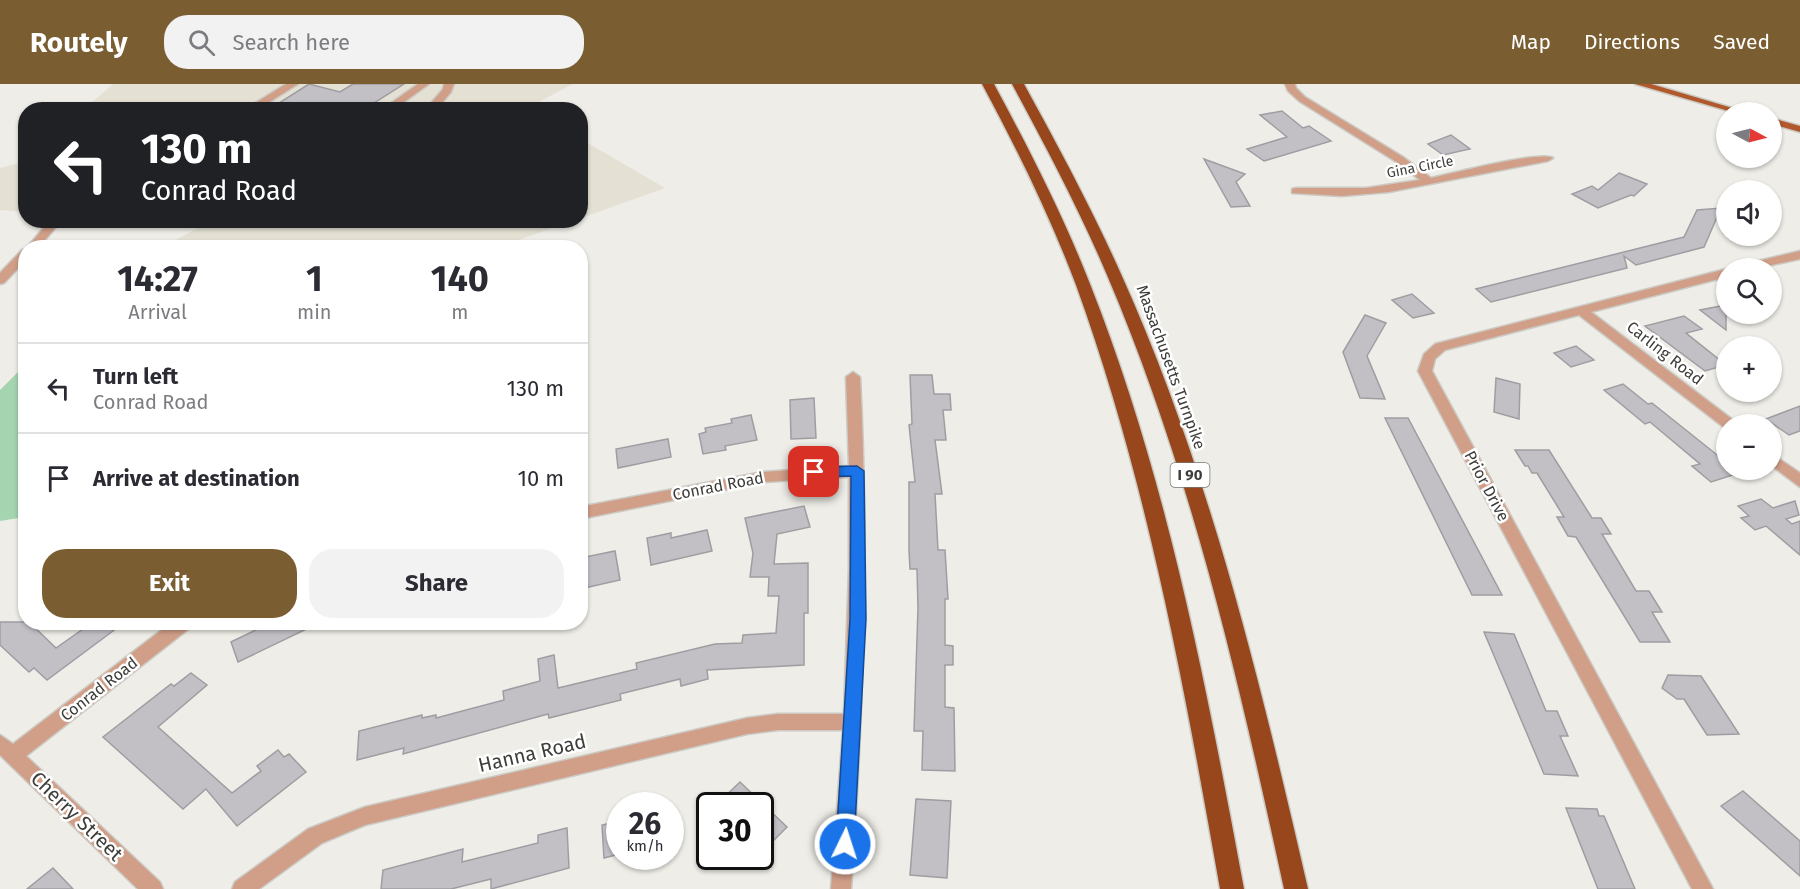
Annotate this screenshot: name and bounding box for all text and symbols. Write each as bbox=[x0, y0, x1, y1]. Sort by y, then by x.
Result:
search box bbox=[164, 15, 584, 69]
text: Routely bbox=[30, 26, 128, 59]
icon: search bbox=[185, 26, 218, 59]
text: Search here bbox=[233, 29, 350, 56]
text: Map bbox=[1511, 29, 1551, 55]
text: Directions bbox=[1584, 29, 1680, 55]
text: Saved bbox=[1713, 29, 1770, 55]
north arrow bbox=[1716, 102, 1782, 168]
map controls bbox=[1716, 102, 1782, 480]
text: 130 m bbox=[141, 124, 252, 174]
icon: left bbox=[42, 126, 120, 204]
street label: Gina Circle bbox=[1385, 152, 1455, 182]
text: Conrad Road bbox=[141, 175, 297, 207]
button: sound bbox=[1716, 180, 1782, 246]
text: 14:27 bbox=[117, 257, 198, 301]
text: 1 bbox=[306, 257, 323, 301]
text: 140 bbox=[431, 257, 489, 301]
button: search bbox=[1716, 258, 1782, 324]
street label: Massachusetts Turnpike bbox=[1132, 282, 1210, 452]
text: Arrival bbox=[128, 300, 187, 324]
text: min bbox=[297, 300, 332, 324]
text: m bbox=[451, 300, 468, 324]
street label: Carling Road bbox=[1623, 317, 1707, 389]
button: + bbox=[1716, 336, 1782, 402]
text: Turn left bbox=[93, 363, 178, 390]
icon: left bbox=[42, 372, 75, 405]
text: 130 m bbox=[507, 375, 564, 402]
text: Conrad Road bbox=[93, 390, 208, 414]
button: − bbox=[1716, 414, 1782, 480]
pin bbox=[788, 446, 839, 497]
street label: Prior Drive bbox=[1461, 448, 1513, 524]
icon: arrive bbox=[797, 455, 830, 488]
icon: arrive bbox=[42, 462, 75, 495]
road number: I 90 bbox=[1170, 463, 1210, 487]
text: Arrive at destination bbox=[93, 465, 300, 492]
text: 10 m bbox=[518, 465, 564, 492]
street label: Conrad Road bbox=[671, 468, 765, 504]
button: Exit bbox=[42, 549, 297, 618]
button: Share bbox=[309, 549, 564, 618]
street label: Conrad Road bbox=[57, 653, 141, 725]
street label: Hanna Road bbox=[476, 729, 588, 777]
street label: Cherry Street bbox=[26, 766, 129, 866]
speed limit sign: 30 bbox=[696, 792, 774, 870]
text: 26 bbox=[629, 806, 661, 842]
position arrow bbox=[813, 812, 877, 876]
text: km/h bbox=[626, 837, 664, 855]

